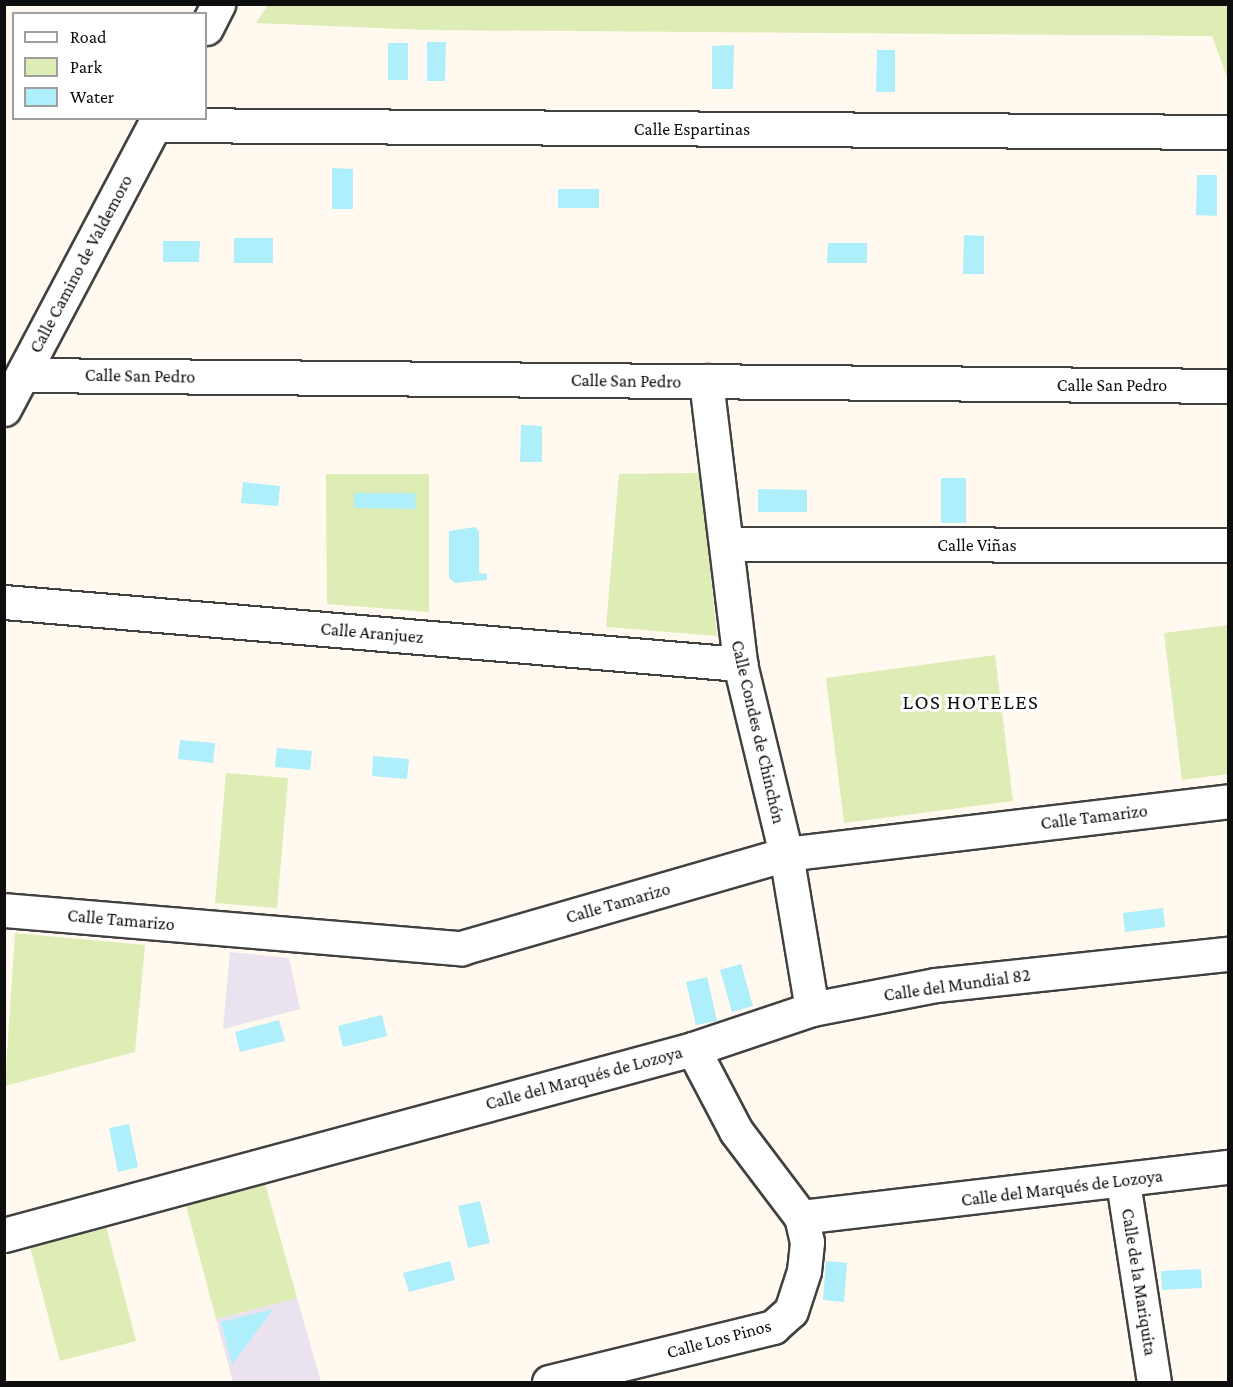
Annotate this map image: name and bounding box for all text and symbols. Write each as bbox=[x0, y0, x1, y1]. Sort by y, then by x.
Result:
legend bbox=[12, 12, 207, 120]
text: Road bbox=[70, 27, 107, 47]
text: Park bbox=[70, 57, 102, 77]
text: Water bbox=[70, 87, 114, 107]
street label: Calle Espartinas bbox=[634, 118, 750, 140]
street label: Calle Camino de Valdemoro bbox=[25, 171, 137, 357]
street label: Calle San Pedro bbox=[85, 364, 195, 388]
street label: Calle San Pedro bbox=[571, 369, 681, 393]
street label: Calle San Pedro bbox=[1057, 374, 1167, 396]
street label: Calle Viñas bbox=[937, 534, 1017, 556]
street label: Calle Aranjuez bbox=[320, 618, 424, 648]
street label: Calle Condes de Chinchón bbox=[726, 638, 790, 826]
district label: LOS HOTELES bbox=[903, 689, 1039, 715]
street label: Calle Tamarizo bbox=[1039, 800, 1149, 834]
street label: Calle Tamarizo bbox=[563, 878, 673, 928]
street label: Calle Tamarizo bbox=[66, 905, 176, 935]
street label: Calle del Mundial 82 bbox=[882, 964, 1032, 1006]
street label: Calle del Marqués de Lozoya bbox=[483, 1041, 685, 1115]
street label: Calle del Marqués de Lozoya bbox=[960, 1165, 1164, 1211]
street label: Calle de la Mariquita bbox=[1117, 1207, 1161, 1357]
street label: Calle Los Pinos bbox=[664, 1315, 774, 1363]

